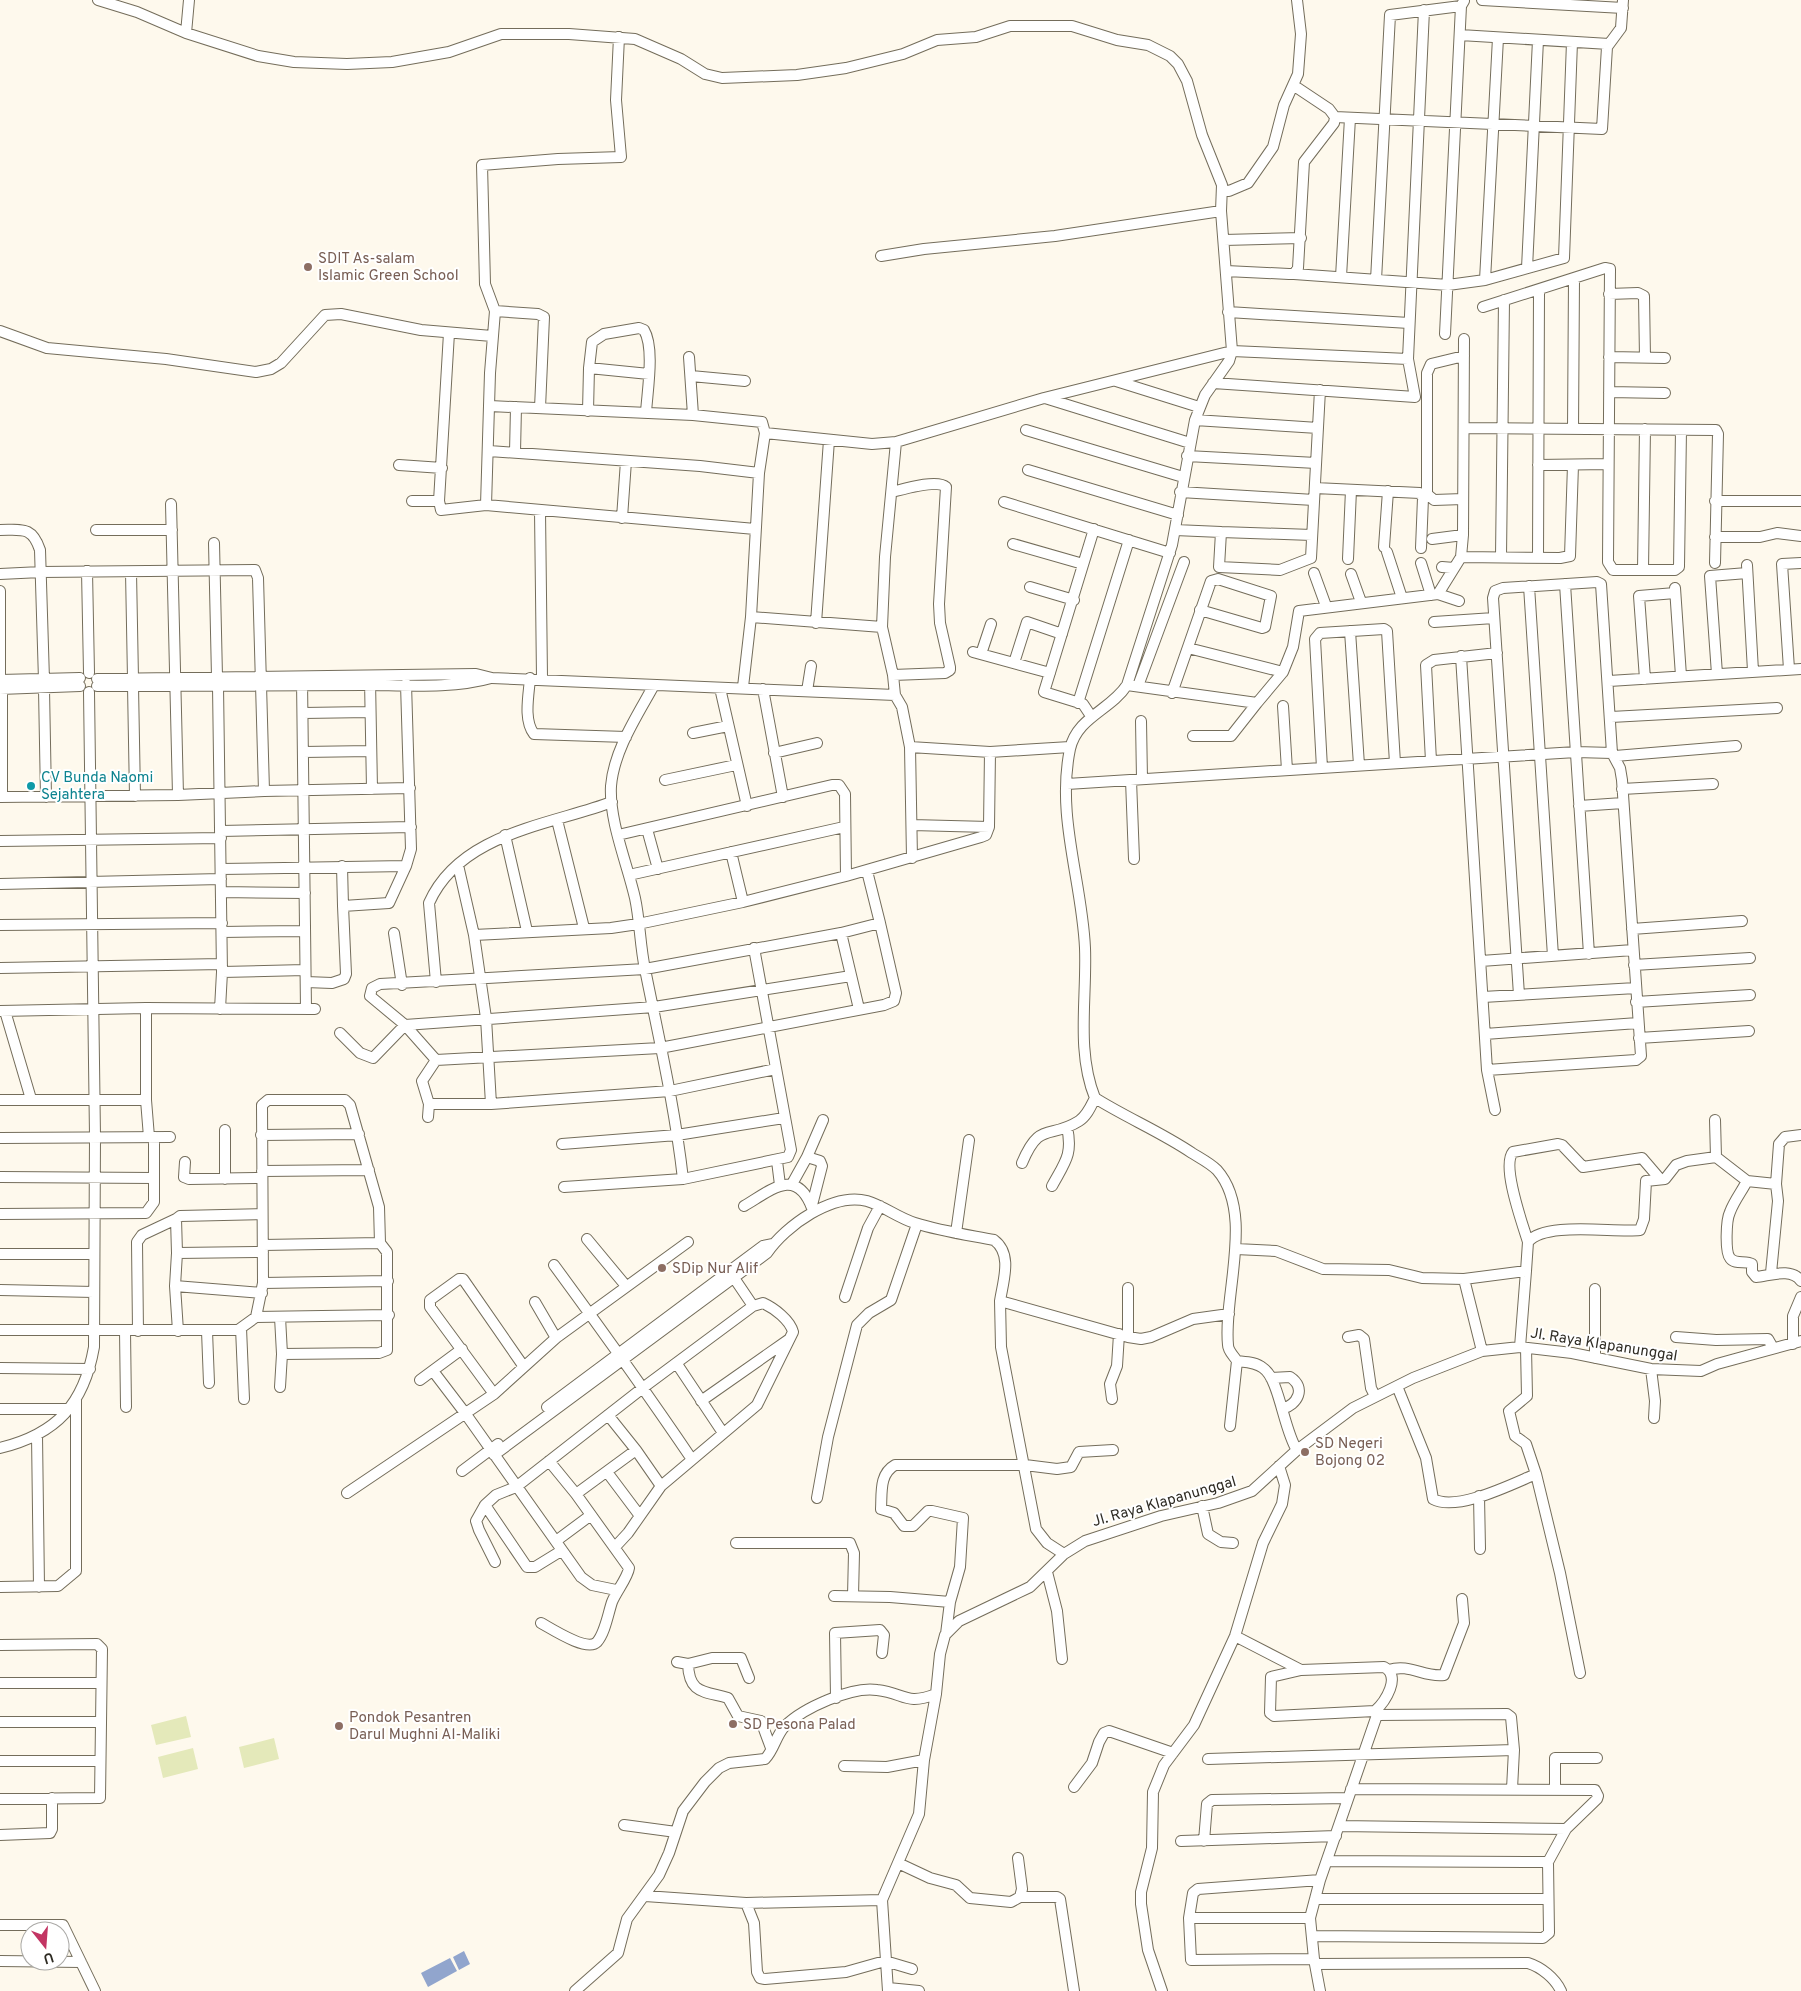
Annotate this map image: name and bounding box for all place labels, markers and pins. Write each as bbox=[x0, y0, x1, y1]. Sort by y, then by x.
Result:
place label: SDIT As-salam Islamic Green School bbox=[318, 250, 459, 286]
marker: SDIT As-salam Islamic Green School bbox=[302, 261, 314, 273]
place label: CV Bunda Naomi Sejahtera bbox=[41, 769, 153, 805]
marker: CV Bunda Naomi Sejahtera bbox=[25, 780, 37, 792]
place label: SDip Nur Alif bbox=[672, 1260, 758, 1279]
marker: SDip Nur Alif bbox=[656, 1262, 668, 1274]
place label: SD Negeri Bojong 02 bbox=[1315, 1435, 1385, 1471]
marker: SD Negeri Bojong 02 bbox=[1299, 1446, 1311, 1458]
place label: Pondok Pesantren Darul Mughni Al-Maliki bbox=[349, 1709, 500, 1745]
place label: SD Pesona Palad bbox=[743, 1716, 856, 1735]
marker: SD Pesona Palad bbox=[727, 1718, 739, 1730]
marker: Pondok Pesantren Darul Mughni Al-Maliki bbox=[333, 1720, 345, 1732]

